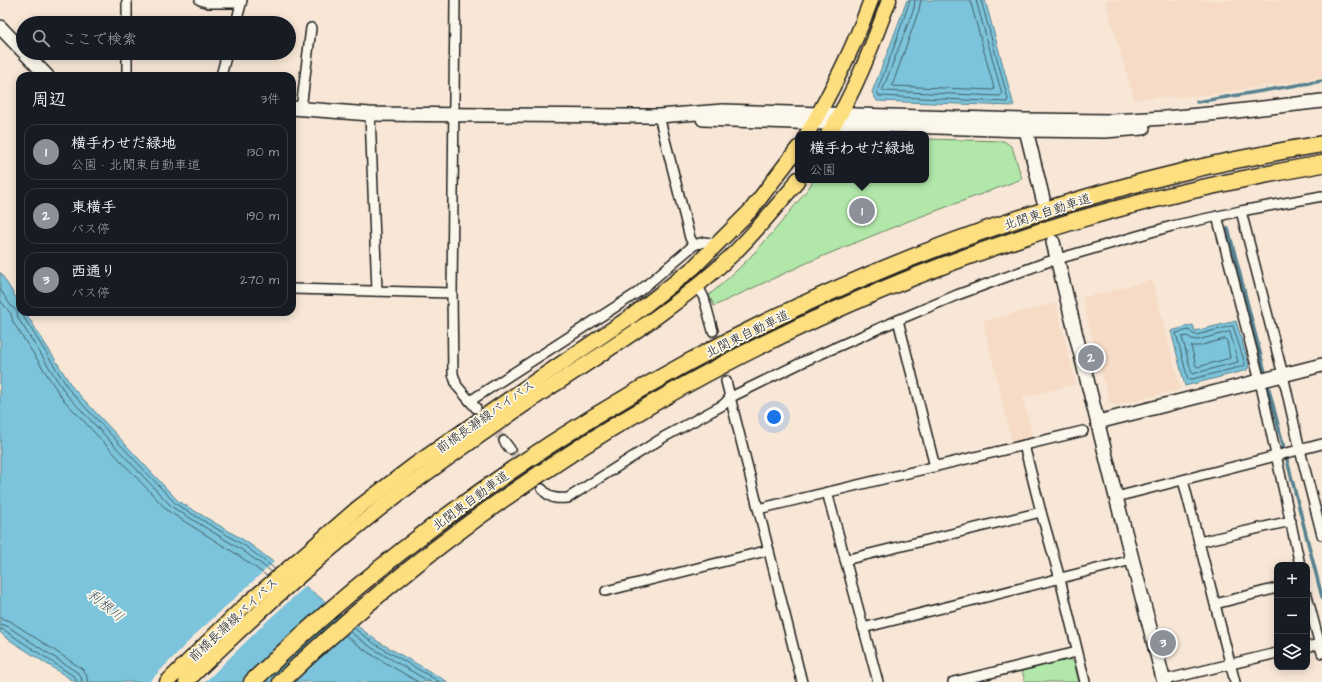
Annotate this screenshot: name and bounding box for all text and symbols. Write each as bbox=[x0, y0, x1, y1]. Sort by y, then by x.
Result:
search box bbox=[16, 16, 296, 60]
icon: search bbox=[30, 27, 52, 49]
text: ここで検索 bbox=[62, 29, 137, 50]
text: 周辺 bbox=[32, 88, 66, 112]
text: 3件 bbox=[260, 90, 280, 108]
popup bbox=[795, 131, 929, 183]
text: 横手わせだ緑地 bbox=[71, 133, 176, 154]
text: 横手わせだ緑地 bbox=[809, 138, 915, 159]
text: 1 bbox=[45, 143, 47, 161]
text: 130 m bbox=[247, 143, 279, 161]
text: 公園 · 北関東自動車道 bbox=[71, 156, 200, 174]
text: 公園 bbox=[809, 161, 836, 179]
street label: 北関東自動車道 bbox=[1001, 189, 1093, 235]
pin: 1 bbox=[849, 196, 875, 226]
text: 東横手 bbox=[71, 197, 116, 218]
text: 2 bbox=[42, 207, 50, 225]
text: 190 m bbox=[246, 207, 279, 225]
text: バス停 bbox=[71, 220, 110, 238]
text: 西通り bbox=[71, 261, 116, 282]
text: 3 bbox=[43, 271, 49, 289]
text: 270 m bbox=[240, 271, 279, 289]
text: バス停 bbox=[71, 284, 110, 302]
street label: 北関東自動車道 bbox=[703, 306, 792, 362]
pin: 2 bbox=[1078, 343, 1104, 373]
street label: 前橋長瀞線バイパス bbox=[433, 376, 539, 458]
your location bbox=[764, 407, 784, 427]
street label: 北関東自動車道 bbox=[428, 467, 513, 535]
map controls bbox=[1274, 562, 1310, 670]
button: + bbox=[1274, 562, 1310, 598]
street label: 前橋長瀞線バイパス bbox=[185, 573, 283, 666]
water label: 利根川 bbox=[83, 585, 128, 627]
button: − bbox=[1274, 598, 1310, 634]
pin: 3 bbox=[1150, 628, 1176, 658]
button: layers bbox=[1274, 634, 1310, 670]

